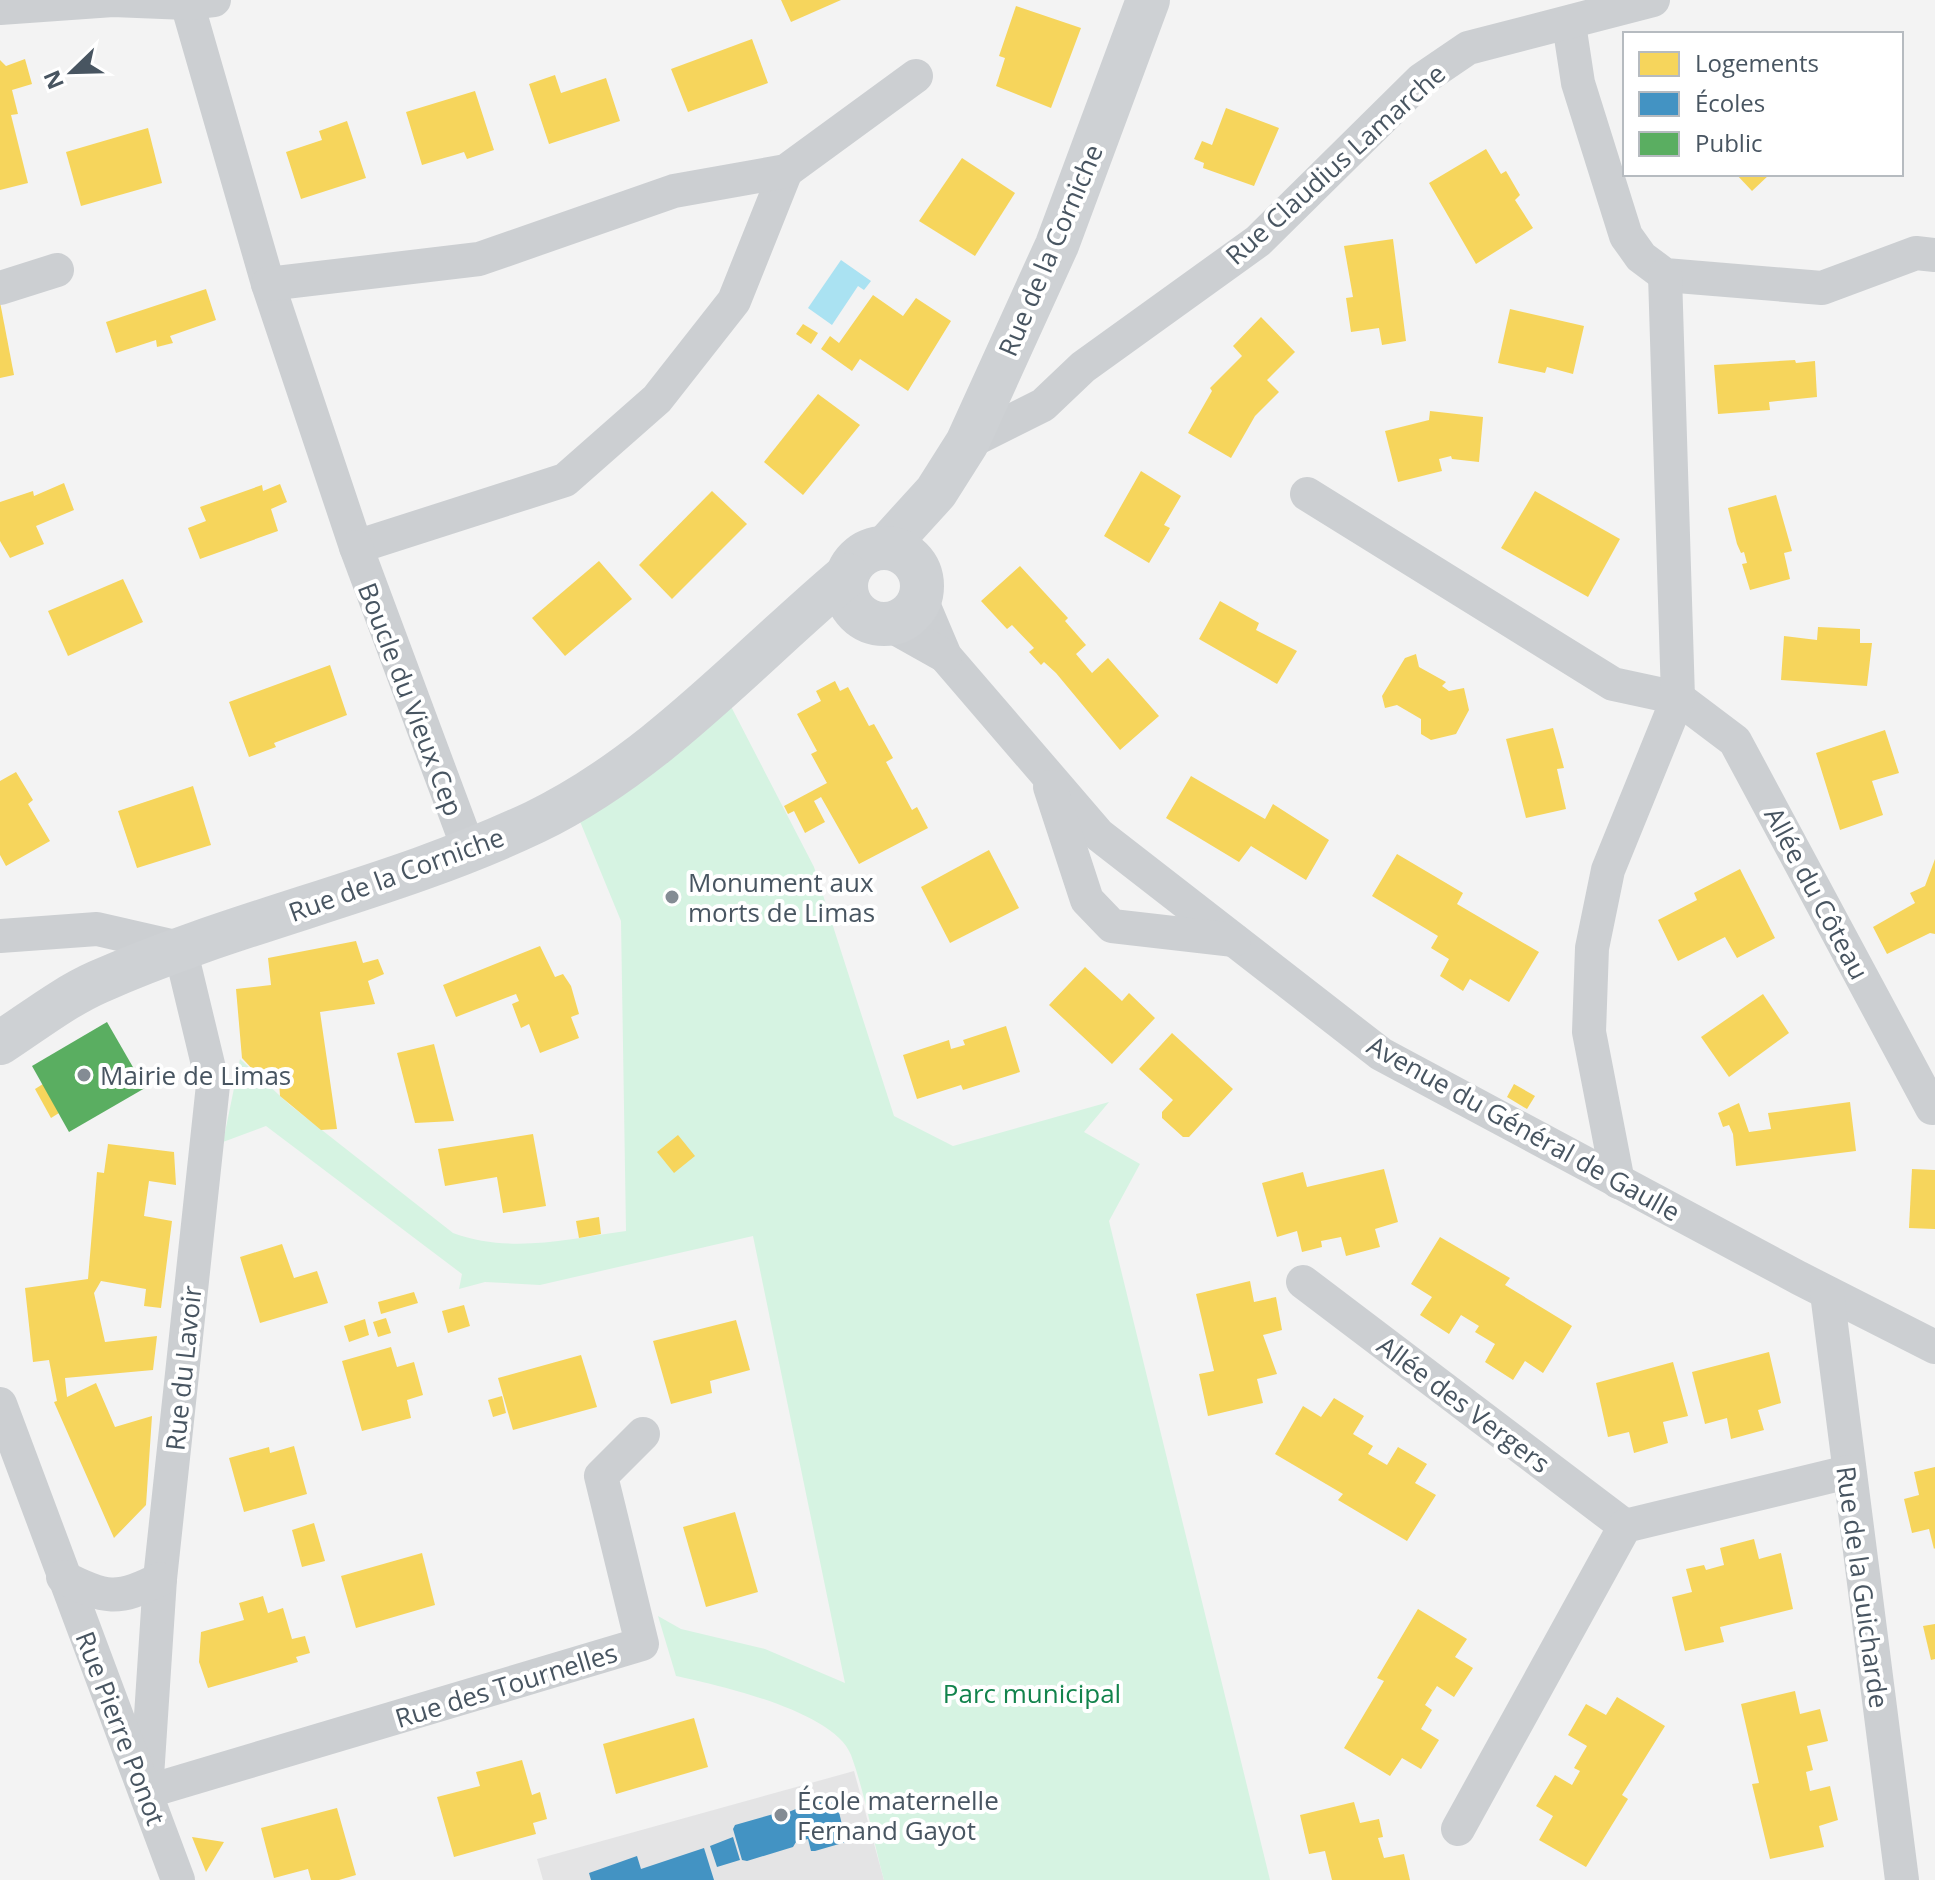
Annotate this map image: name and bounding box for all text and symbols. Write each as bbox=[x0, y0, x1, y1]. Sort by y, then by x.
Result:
north arrow bbox=[32, 32, 112, 112]
legend bbox=[1623, 32, 1903, 176]
text: Logements bbox=[1695, 46, 1819, 79]
street label: Rue Claudius Lamarche bbox=[1217, 55, 1453, 273]
text: N bbox=[35, 66, 70, 94]
text: Écoles bbox=[1695, 86, 1765, 119]
text: Public bbox=[1695, 126, 1762, 159]
street label: Rue de la Corniche bbox=[989, 139, 1111, 361]
street label: Boucle du Vieux Cep bbox=[350, 577, 472, 821]
street label: Allée du Côteau bbox=[1756, 800, 1878, 986]
street label: Rue de la Corniche bbox=[283, 818, 509, 930]
place label: Monument aux morts de Limas bbox=[688, 864, 875, 930]
marker: Monument aux morts de Limas bbox=[663, 888, 681, 906]
street label: Avenue du Général de Gaulle bbox=[1361, 1027, 1687, 1229]
place label: Mairie de Limas bbox=[100, 1057, 291, 1093]
marker: Mairie de Limas bbox=[75, 1066, 93, 1084]
street label: Rue du Lavoir bbox=[156, 1283, 210, 1452]
street label: Allée des Vergers bbox=[1370, 1327, 1558, 1481]
street label: Rue de la Guicharde bbox=[1828, 1464, 1898, 1710]
street label: Rue Pierre Ponot bbox=[67, 1626, 175, 1830]
street label: Rue des Tournelles bbox=[391, 1634, 621, 1736]
park label: Parc municipal bbox=[943, 1675, 1121, 1711]
place label: École maternelle Fernand Gayot bbox=[797, 1782, 999, 1848]
marker: École maternelle Fernand Gayot bbox=[772, 1806, 790, 1824]

